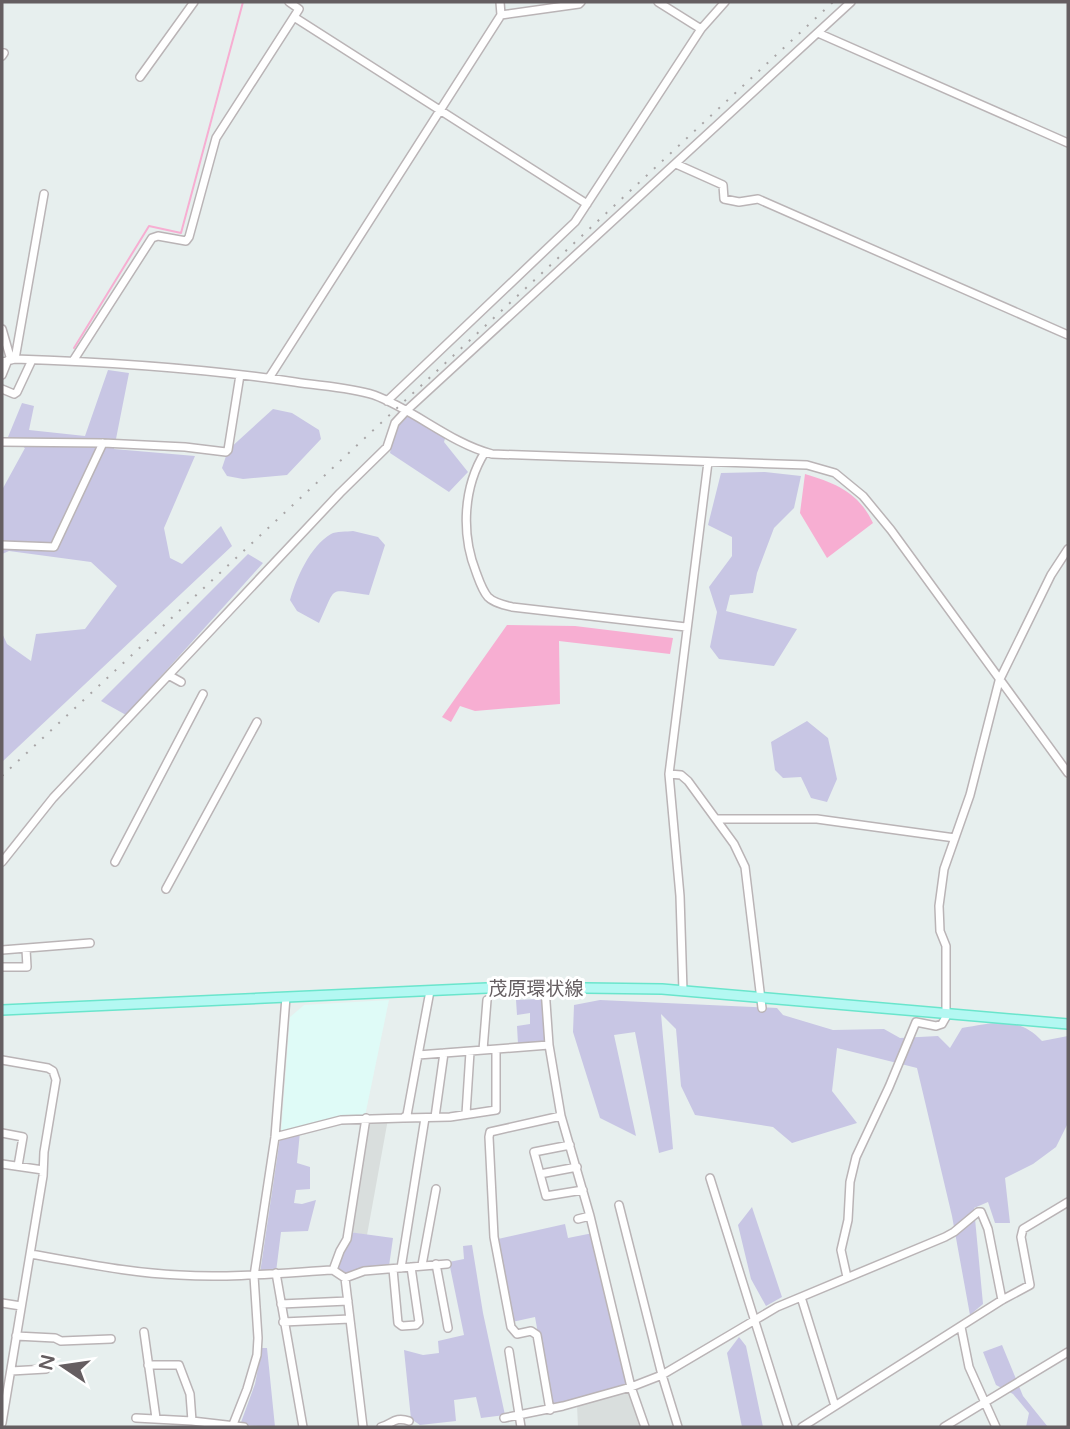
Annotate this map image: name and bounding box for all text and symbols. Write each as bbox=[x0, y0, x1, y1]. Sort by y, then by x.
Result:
street label: 茂原環状線 bbox=[488, 978, 584, 1000]
north arrow bbox=[28, 1331, 98, 1401]
text: N bbox=[35, 1352, 60, 1372]

